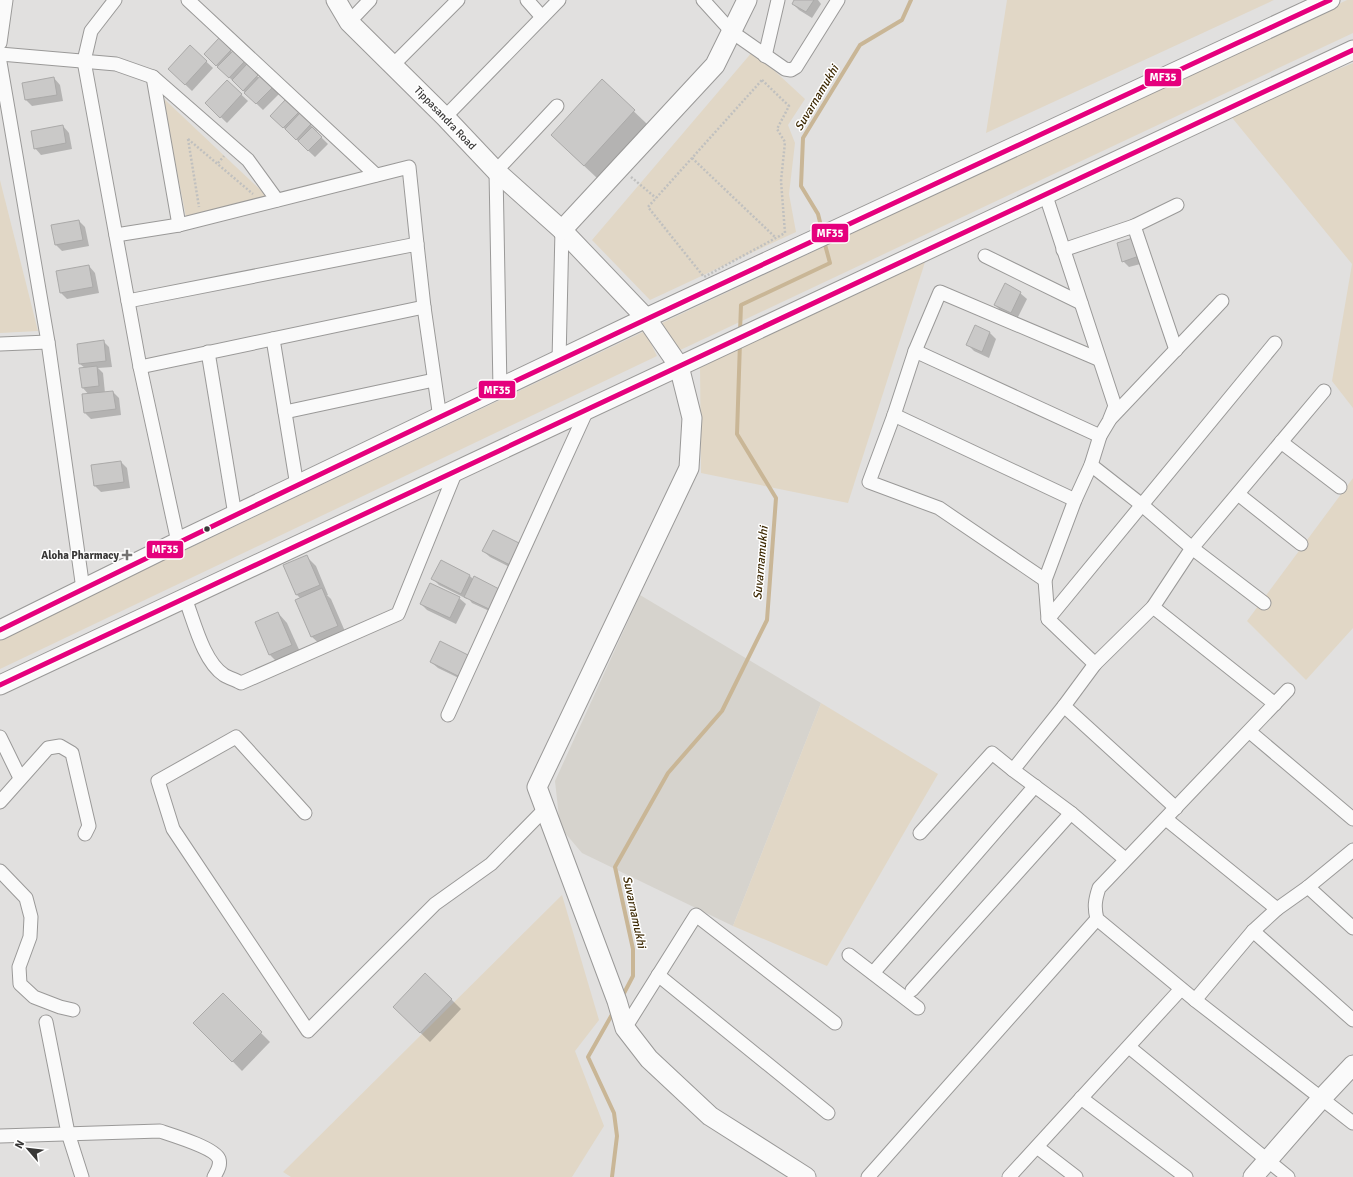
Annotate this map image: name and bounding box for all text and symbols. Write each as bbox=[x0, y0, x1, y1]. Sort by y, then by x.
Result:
water label: Suvarnamukhi bbox=[792, 61, 843, 133]
line badge: MF35 bbox=[1144, 68, 1182, 87]
text: MF35 bbox=[1150, 71, 1177, 84]
street label: Tippasandra Road bbox=[411, 83, 479, 153]
line badge: MF35 bbox=[811, 223, 849, 243]
text: MF35 bbox=[817, 227, 844, 240]
line badge: MF35 bbox=[478, 380, 516, 399]
text: MF35 bbox=[484, 384, 511, 397]
unlabelled marker bbox=[202, 524, 212, 534]
water label: Suvarnamukhi bbox=[750, 524, 772, 600]
line badge: MF35 bbox=[146, 540, 184, 559]
text: MF35 bbox=[152, 543, 179, 556]
place label: Aloha Pharmacy bbox=[41, 549, 120, 562]
marker: Aloha Pharmacy bbox=[122, 550, 132, 560]
water label: Suvarnamukhi bbox=[619, 874, 649, 951]
north arrow bbox=[8, 1129, 48, 1169]
text: N bbox=[12, 1138, 27, 1151]

